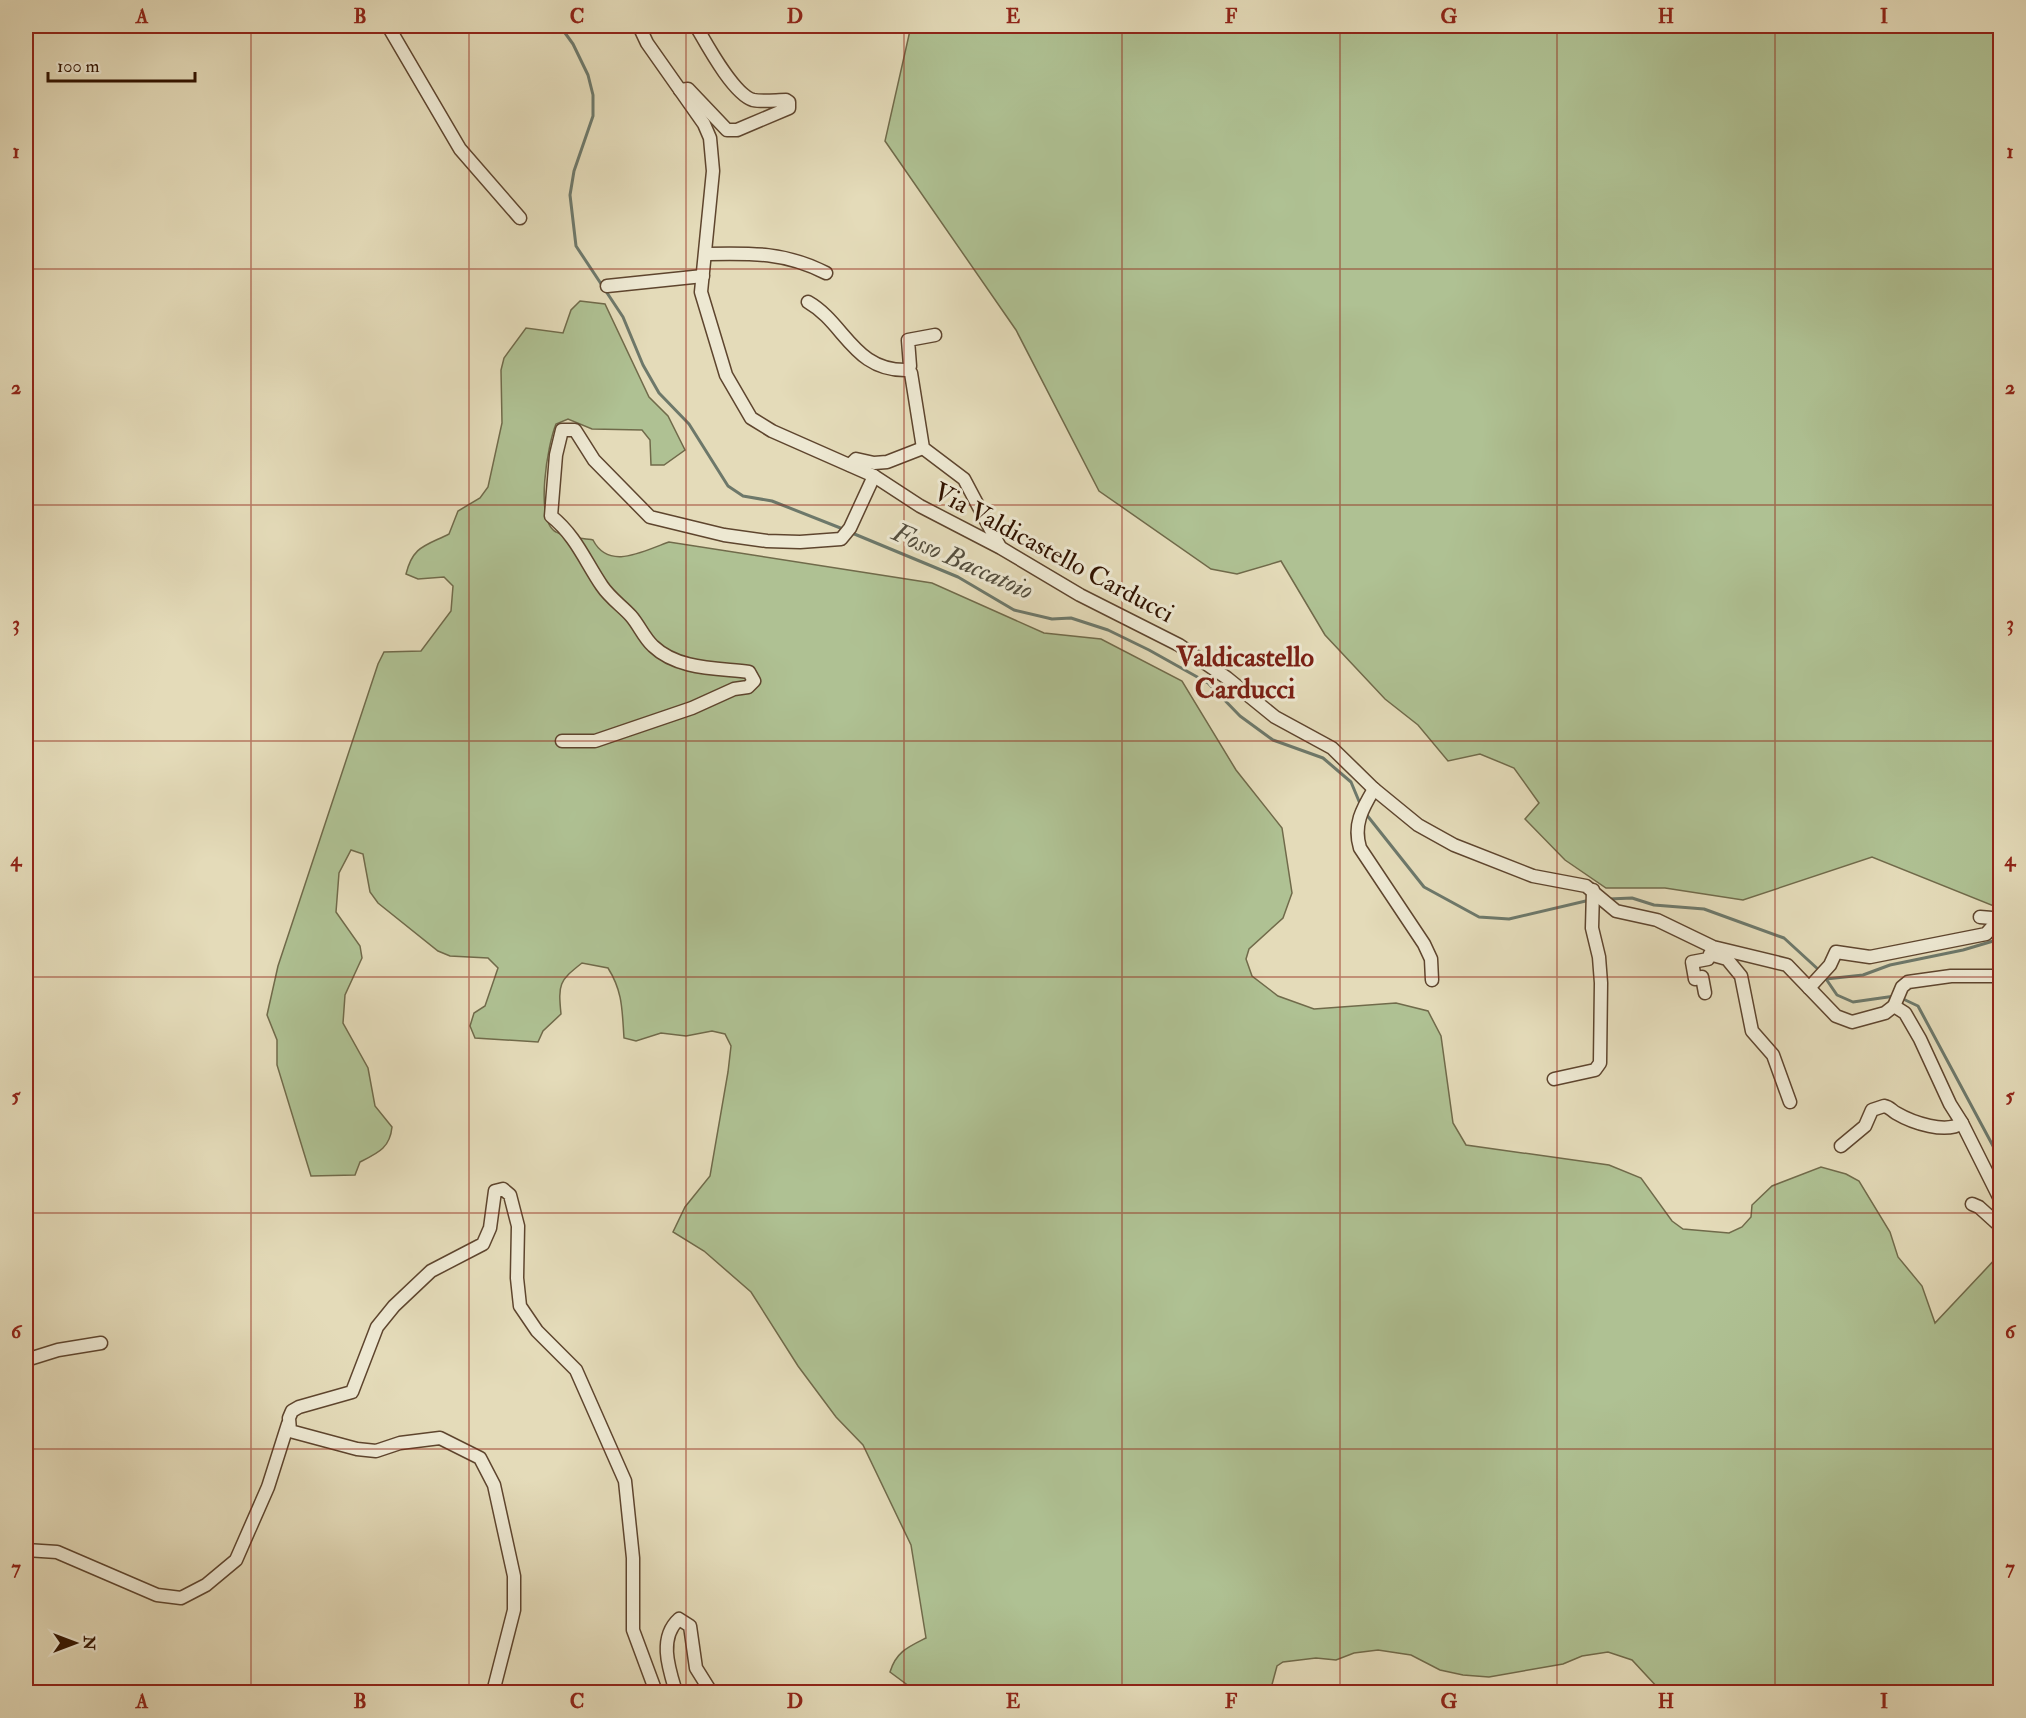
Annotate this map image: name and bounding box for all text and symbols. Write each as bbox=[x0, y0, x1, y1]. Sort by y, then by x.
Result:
text: A bbox=[135, 4, 149, 29]
text: B bbox=[353, 4, 367, 29]
text: C bbox=[570, 4, 584, 29]
text: D bbox=[787, 4, 803, 29]
text: E bbox=[1006, 4, 1021, 29]
text: F bbox=[1225, 4, 1238, 29]
text: G bbox=[1441, 4, 1458, 29]
text: H bbox=[1658, 4, 1674, 29]
text: I bbox=[1880, 4, 1888, 29]
scale bar bbox=[48, 45, 195, 83]
text: 100 m bbox=[57, 55, 100, 78]
text: 1 bbox=[12, 139, 20, 164]
text: 1 bbox=[2006, 139, 2014, 164]
text: 2 bbox=[11, 375, 21, 400]
text: 2 bbox=[2005, 375, 2015, 400]
street label: Via Valdicastello Carducci bbox=[928, 476, 1180, 630]
water label: Fosso Baccatoio bbox=[885, 515, 1038, 607]
text: 3 bbox=[12, 611, 20, 636]
text: 3 bbox=[2006, 611, 2014, 636]
district label: Valdicastello Carducci bbox=[1175, 640, 1315, 707]
text: 4 bbox=[10, 847, 23, 872]
text: 4 bbox=[2004, 847, 2017, 872]
text: 5 bbox=[12, 1083, 22, 1108]
text: 5 bbox=[2006, 1083, 2016, 1108]
text: 6 bbox=[11, 1319, 23, 1344]
text: 6 bbox=[2005, 1319, 2017, 1344]
text: 7 bbox=[11, 1555, 21, 1580]
text: 7 bbox=[2005, 1555, 2015, 1580]
north arrow bbox=[45, 1613, 105, 1673]
text: N bbox=[79, 1635, 99, 1651]
text: A bbox=[135, 1689, 149, 1714]
text: B bbox=[353, 1689, 367, 1714]
text: C bbox=[570, 1689, 584, 1714]
text: D bbox=[787, 1689, 803, 1714]
text: E bbox=[1006, 1689, 1021, 1714]
text: F bbox=[1225, 1689, 1238, 1714]
text: G bbox=[1441, 1689, 1458, 1714]
text: H bbox=[1658, 1689, 1674, 1714]
text: I bbox=[1880, 1689, 1888, 1714]

